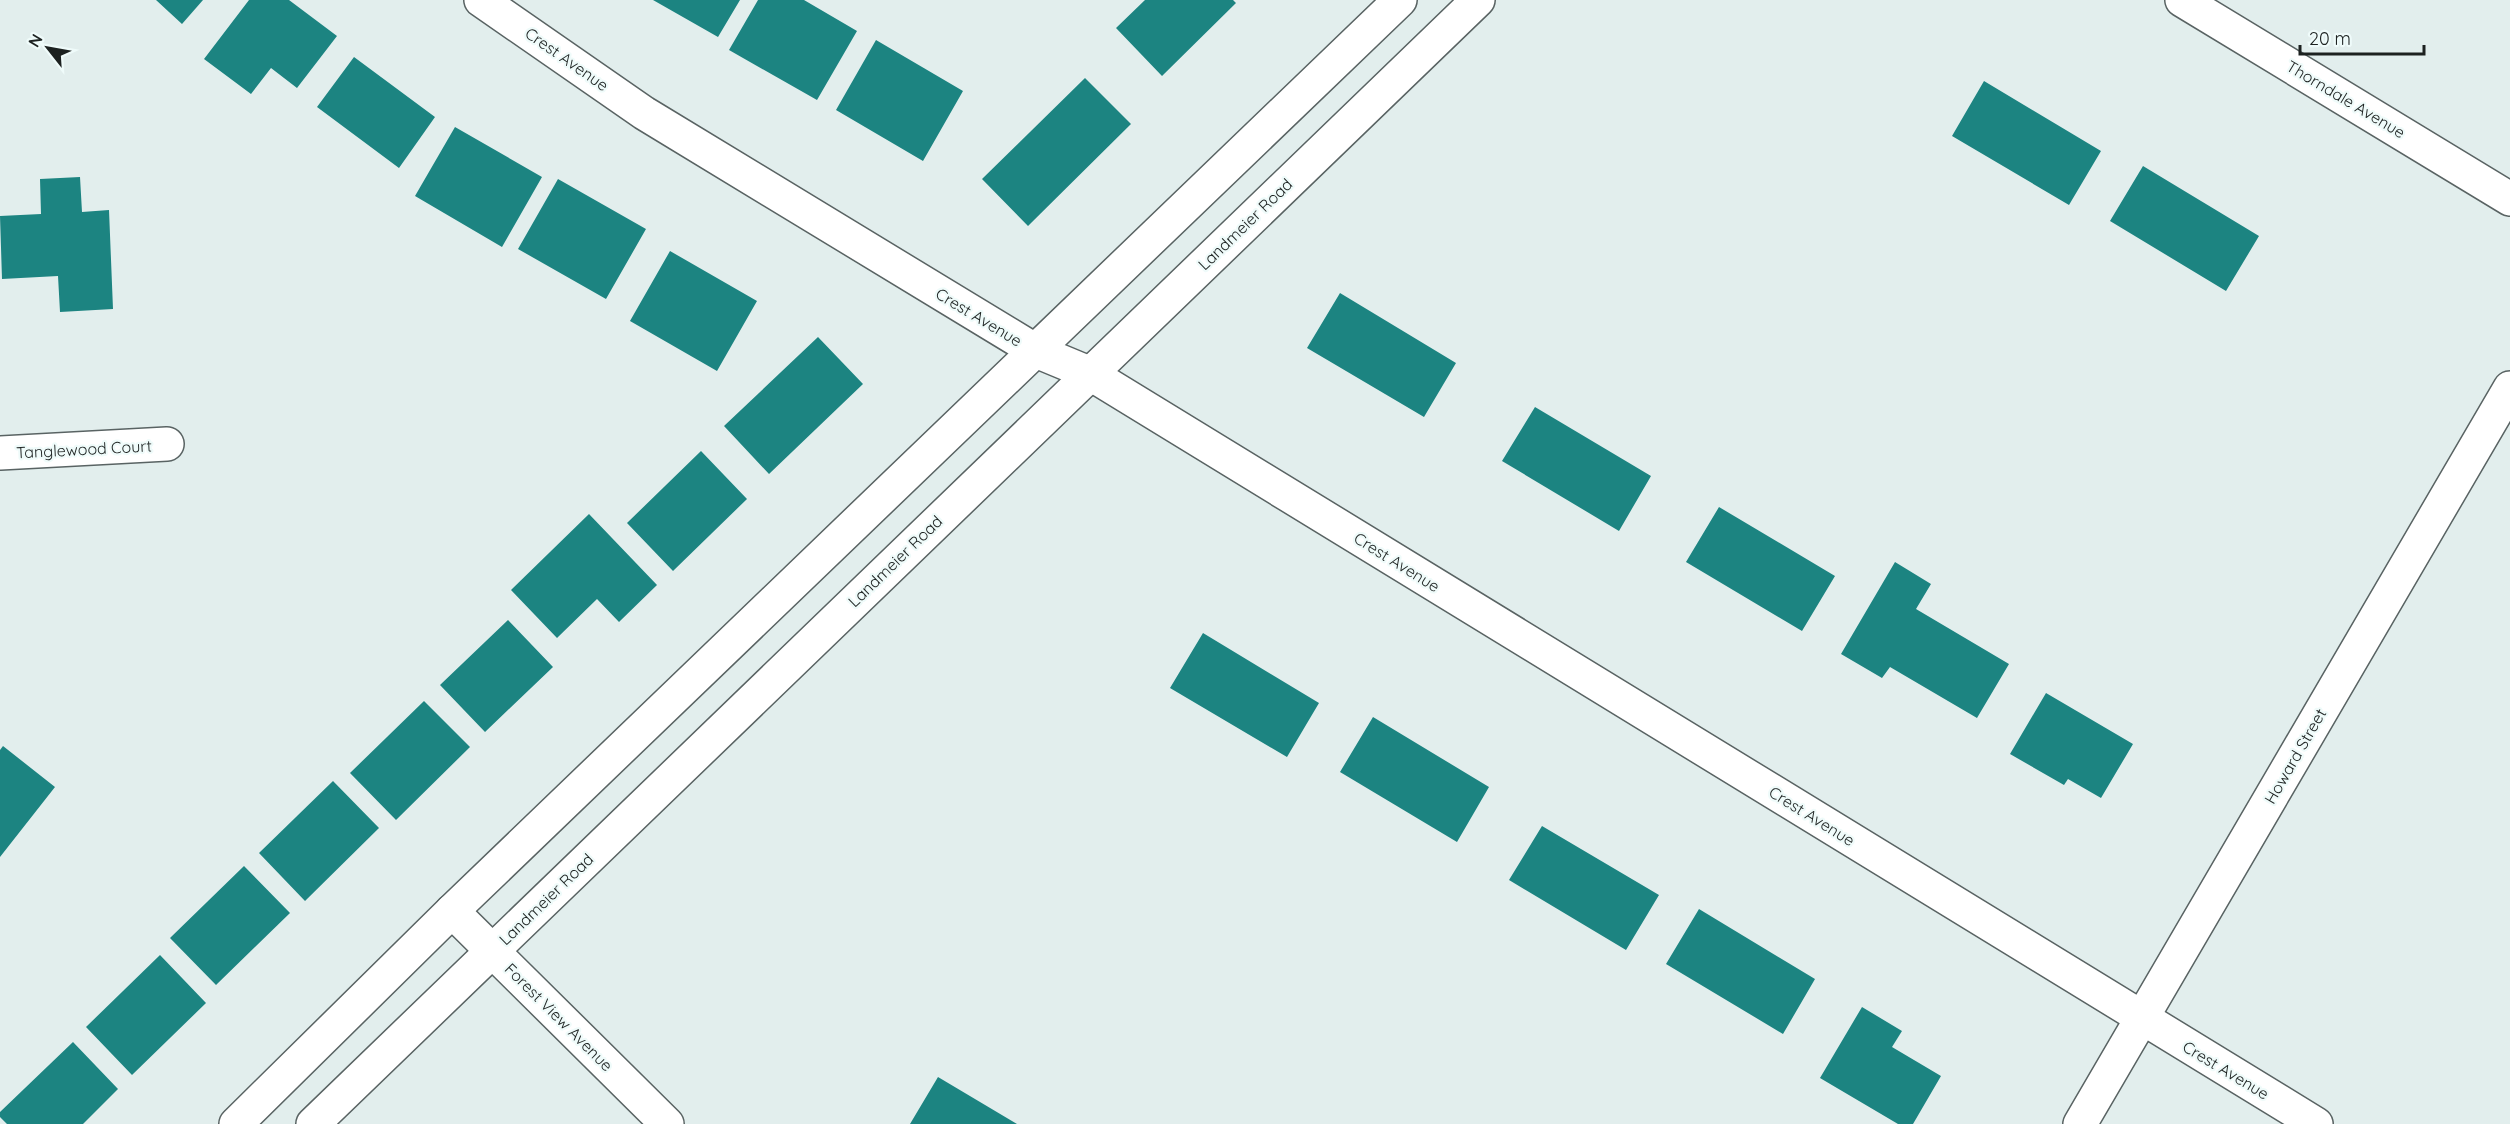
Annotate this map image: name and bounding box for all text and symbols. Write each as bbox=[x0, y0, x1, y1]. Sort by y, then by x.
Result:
north arrow bbox=[18, 18, 78, 78]
scale bar bbox=[2300, 18, 2424, 56]
street label: Crest Avenue bbox=[521, 23, 613, 95]
text: 20 m bbox=[2309, 27, 2351, 50]
text: N bbox=[24, 30, 47, 50]
street label: Thorndale Avenue bbox=[2283, 56, 2409, 142]
street label: Landmeier Road bbox=[1194, 174, 1296, 274]
street label: Crest Avenue bbox=[932, 283, 1026, 351]
street label: Tanglewood Court bbox=[16, 435, 152, 463]
street label: Landmeier Road bbox=[844, 511, 946, 611]
street label: Crest Avenue bbox=[1350, 528, 1444, 596]
street label: Howard Street bbox=[2260, 705, 2330, 807]
street label: Crest Avenue bbox=[1765, 782, 1859, 850]
street label: Landmeier Road bbox=[495, 849, 597, 949]
street label: Forest View Avenue bbox=[501, 959, 617, 1075]
street label: Crest Avenue bbox=[2179, 1036, 2273, 1104]

